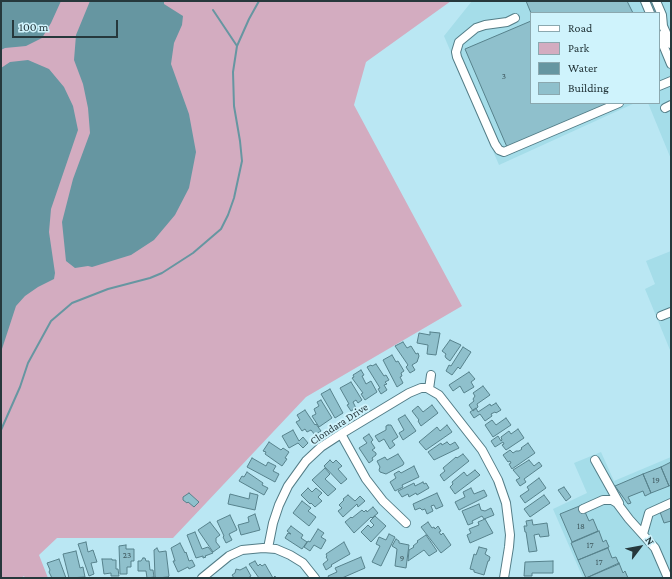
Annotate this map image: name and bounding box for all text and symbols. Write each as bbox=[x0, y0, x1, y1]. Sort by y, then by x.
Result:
scale bar bbox=[14, 12, 120, 38]
legend bbox=[530, 12, 660, 104]
text: 100 m bbox=[19, 20, 48, 34]
text: Road bbox=[568, 21, 592, 35]
text: Park bbox=[568, 41, 589, 55]
text: Water bbox=[568, 61, 597, 75]
house number: 3 bbox=[502, 71, 506, 81]
text: Building bbox=[568, 81, 609, 95]
street label: Clondara Drive bbox=[308, 400, 370, 448]
house number: 19 bbox=[652, 475, 660, 485]
house number: 18 bbox=[577, 521, 585, 531]
north arrow bbox=[620, 527, 660, 567]
text: N bbox=[643, 534, 657, 547]
house number: 17 bbox=[586, 540, 594, 550]
house number: 23 bbox=[123, 550, 131, 560]
house number: 9 bbox=[400, 553, 404, 563]
house number: 17 bbox=[595, 557, 603, 567]

